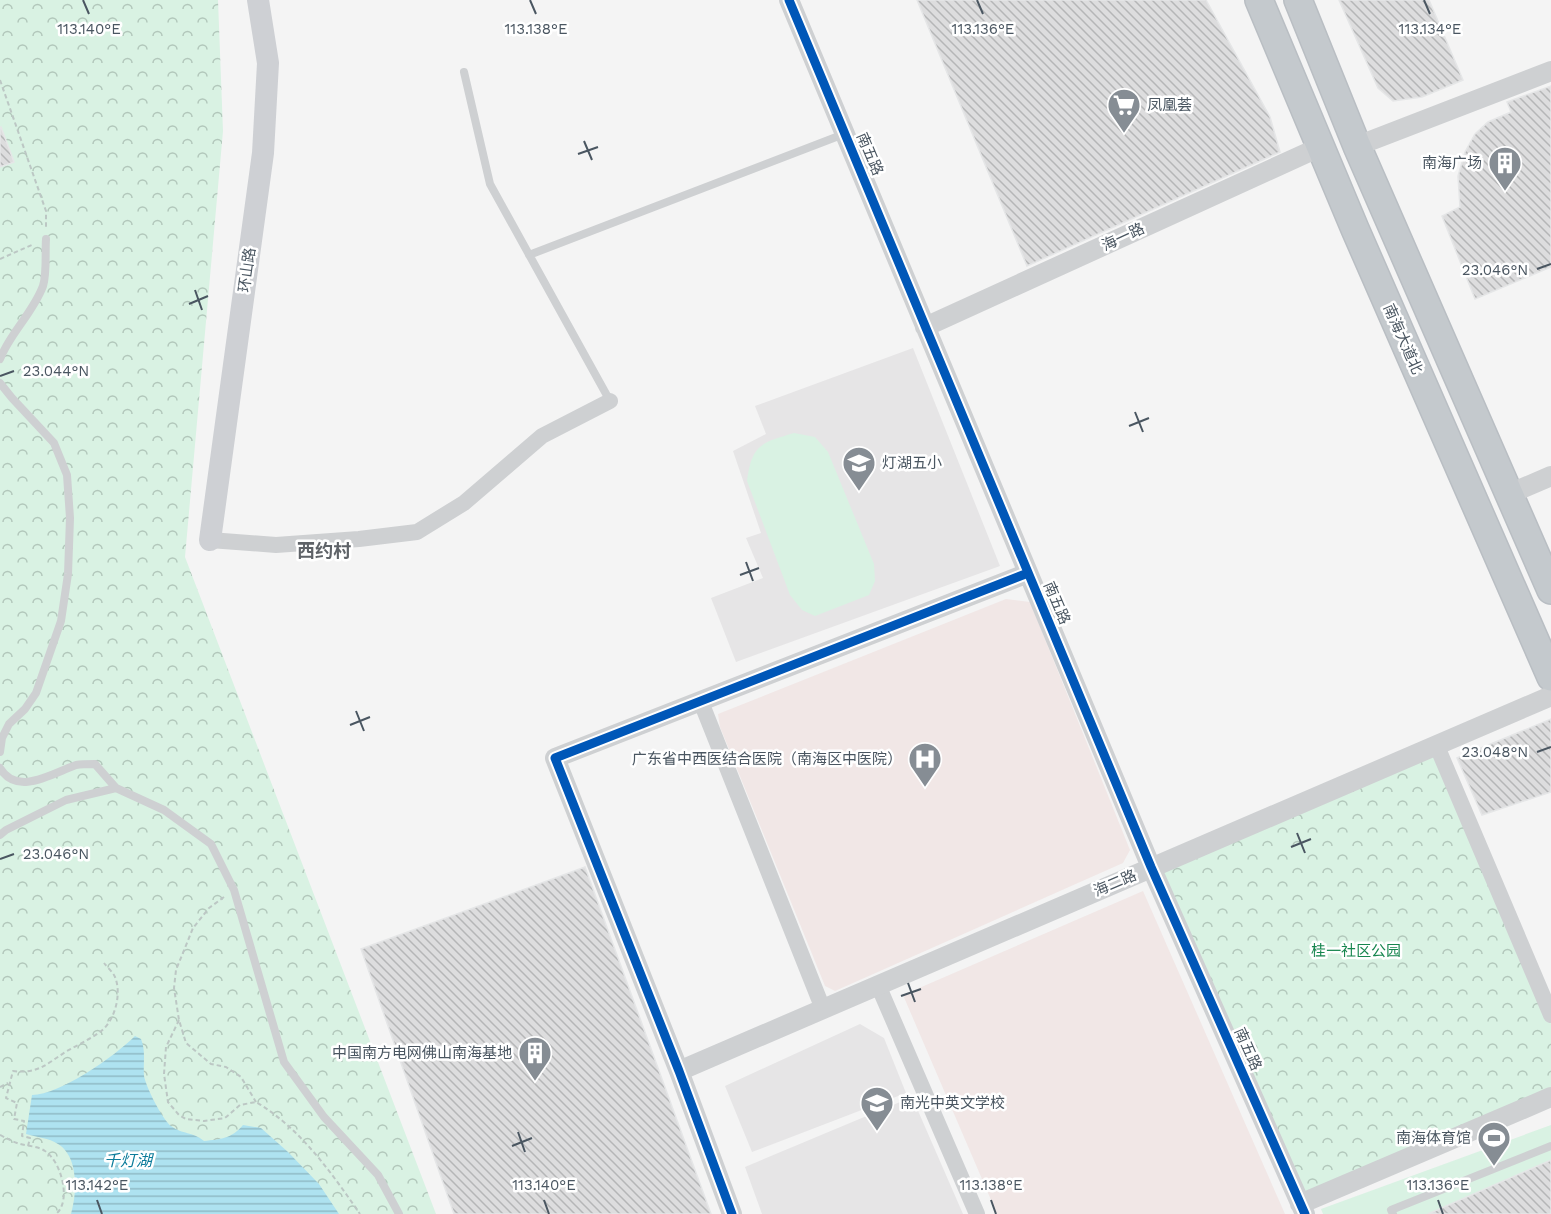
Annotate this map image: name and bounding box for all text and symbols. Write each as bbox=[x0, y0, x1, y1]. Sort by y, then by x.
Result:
text: 113.140°E bbox=[57, 20, 121, 38]
text: 113.138°E bbox=[505, 20, 567, 38]
text: 113.136°E bbox=[952, 20, 1014, 38]
text: 113.134°E bbox=[1399, 20, 1461, 38]
supermarket icon: 凤凰荟 bbox=[1106, 87, 1142, 134]
place label: 凤凰荟 bbox=[1147, 96, 1192, 114]
street label: 南五路 bbox=[853, 130, 887, 178]
building icon: 南海广场 bbox=[1487, 145, 1523, 192]
place label: 南海广场 bbox=[1422, 154, 1482, 172]
street label: 海一路 bbox=[1099, 219, 1147, 255]
street label: 环山路 bbox=[235, 246, 259, 294]
text: 23.046°N bbox=[1462, 261, 1528, 279]
street label: 南海大道北 bbox=[1380, 301, 1426, 377]
text: 23.044°N bbox=[23, 362, 89, 380]
school or university icon: 灯湖五小 bbox=[841, 445, 877, 492]
place label: 灯湖五小 bbox=[882, 454, 942, 472]
district label: 西约村 bbox=[297, 540, 351, 561]
street label: 南五路 bbox=[1040, 579, 1074, 627]
hospital icon: 广东省中西医结合医院（南海区中医院） bbox=[907, 741, 943, 788]
text: 23.048°N bbox=[1462, 743, 1528, 761]
place label: 广东省中西医结合医院（南海区中医院） bbox=[632, 750, 902, 768]
text: 23.046°N bbox=[23, 845, 89, 863]
street label: 海二路 bbox=[1091, 866, 1139, 900]
park label: 桂一社区公园 bbox=[1311, 942, 1401, 960]
street label: 南五路 bbox=[1231, 1025, 1265, 1073]
building icon: 中国南方电网佛山南海基地 bbox=[517, 1035, 553, 1082]
place label: 中国南方电网佛山南海基地 bbox=[332, 1044, 512, 1062]
school or university icon: 南光中英文学校 bbox=[859, 1085, 895, 1132]
place label: 南光中英文学校 bbox=[900, 1094, 1005, 1112]
sports icon: 南海体育馆 bbox=[1476, 1120, 1512, 1167]
place label: 南海体育馆 bbox=[1396, 1129, 1471, 1147]
water label: 千灯湖 bbox=[104, 1151, 155, 1170]
text: 113.142°E bbox=[66, 1176, 128, 1194]
text: 113.140°E bbox=[512, 1176, 576, 1194]
text: 113.138°E bbox=[960, 1176, 1022, 1194]
text: 113.136°E bbox=[1407, 1176, 1469, 1194]

